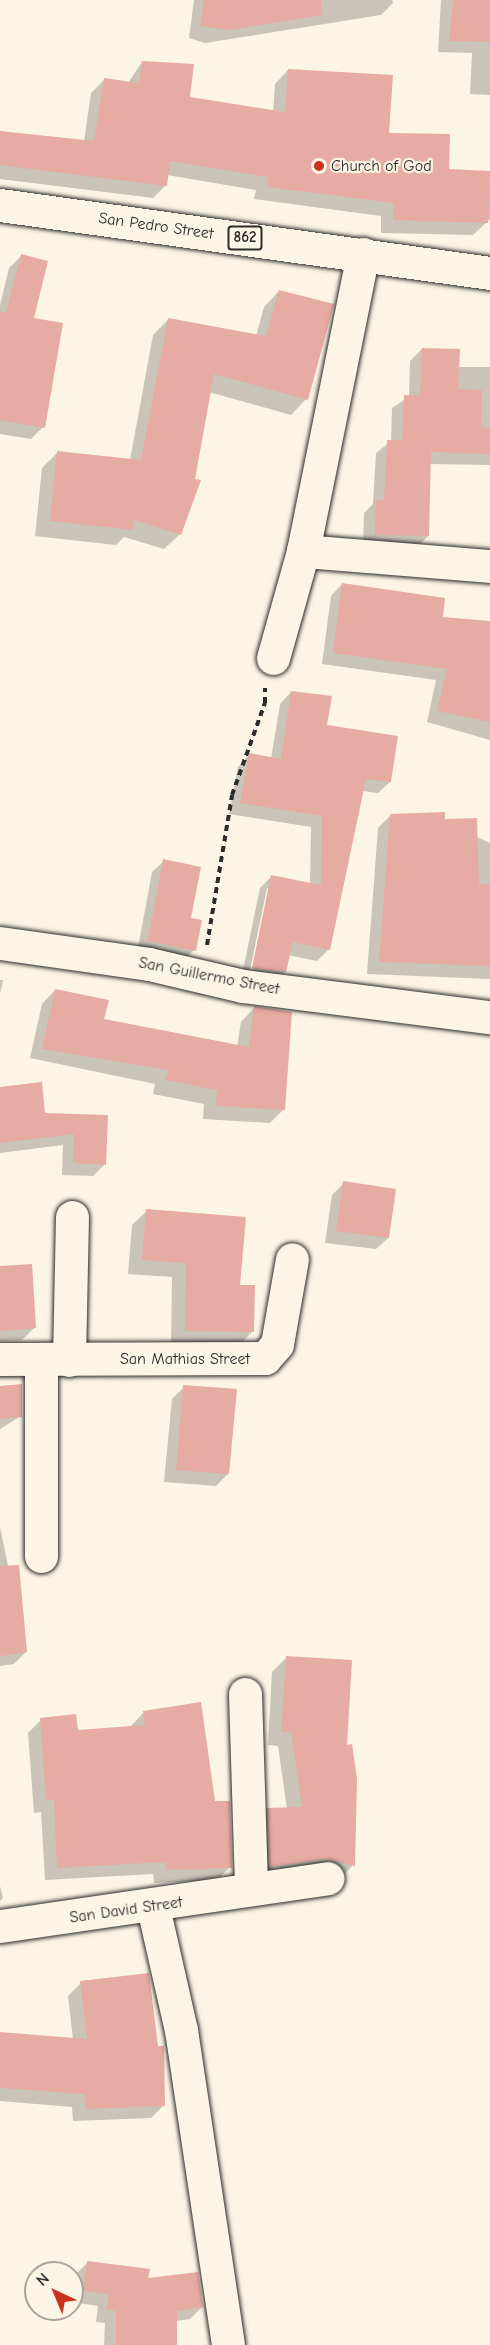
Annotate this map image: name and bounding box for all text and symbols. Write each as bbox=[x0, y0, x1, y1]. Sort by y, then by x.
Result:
place label: Church of God bbox=[331, 156, 432, 176]
marker: Church of God bbox=[312, 159, 326, 173]
street label: San Pedro Street bbox=[97, 208, 215, 244]
road number: 862 bbox=[227, 226, 263, 250]
street label: San Guillermo Street bbox=[137, 953, 281, 999]
street label: San Mathias Street bbox=[120, 1349, 250, 1369]
street label: San David Street bbox=[68, 1893, 184, 1927]
north arrow bbox=[24, 2261, 84, 2321]
text: N bbox=[33, 2269, 53, 2290]

